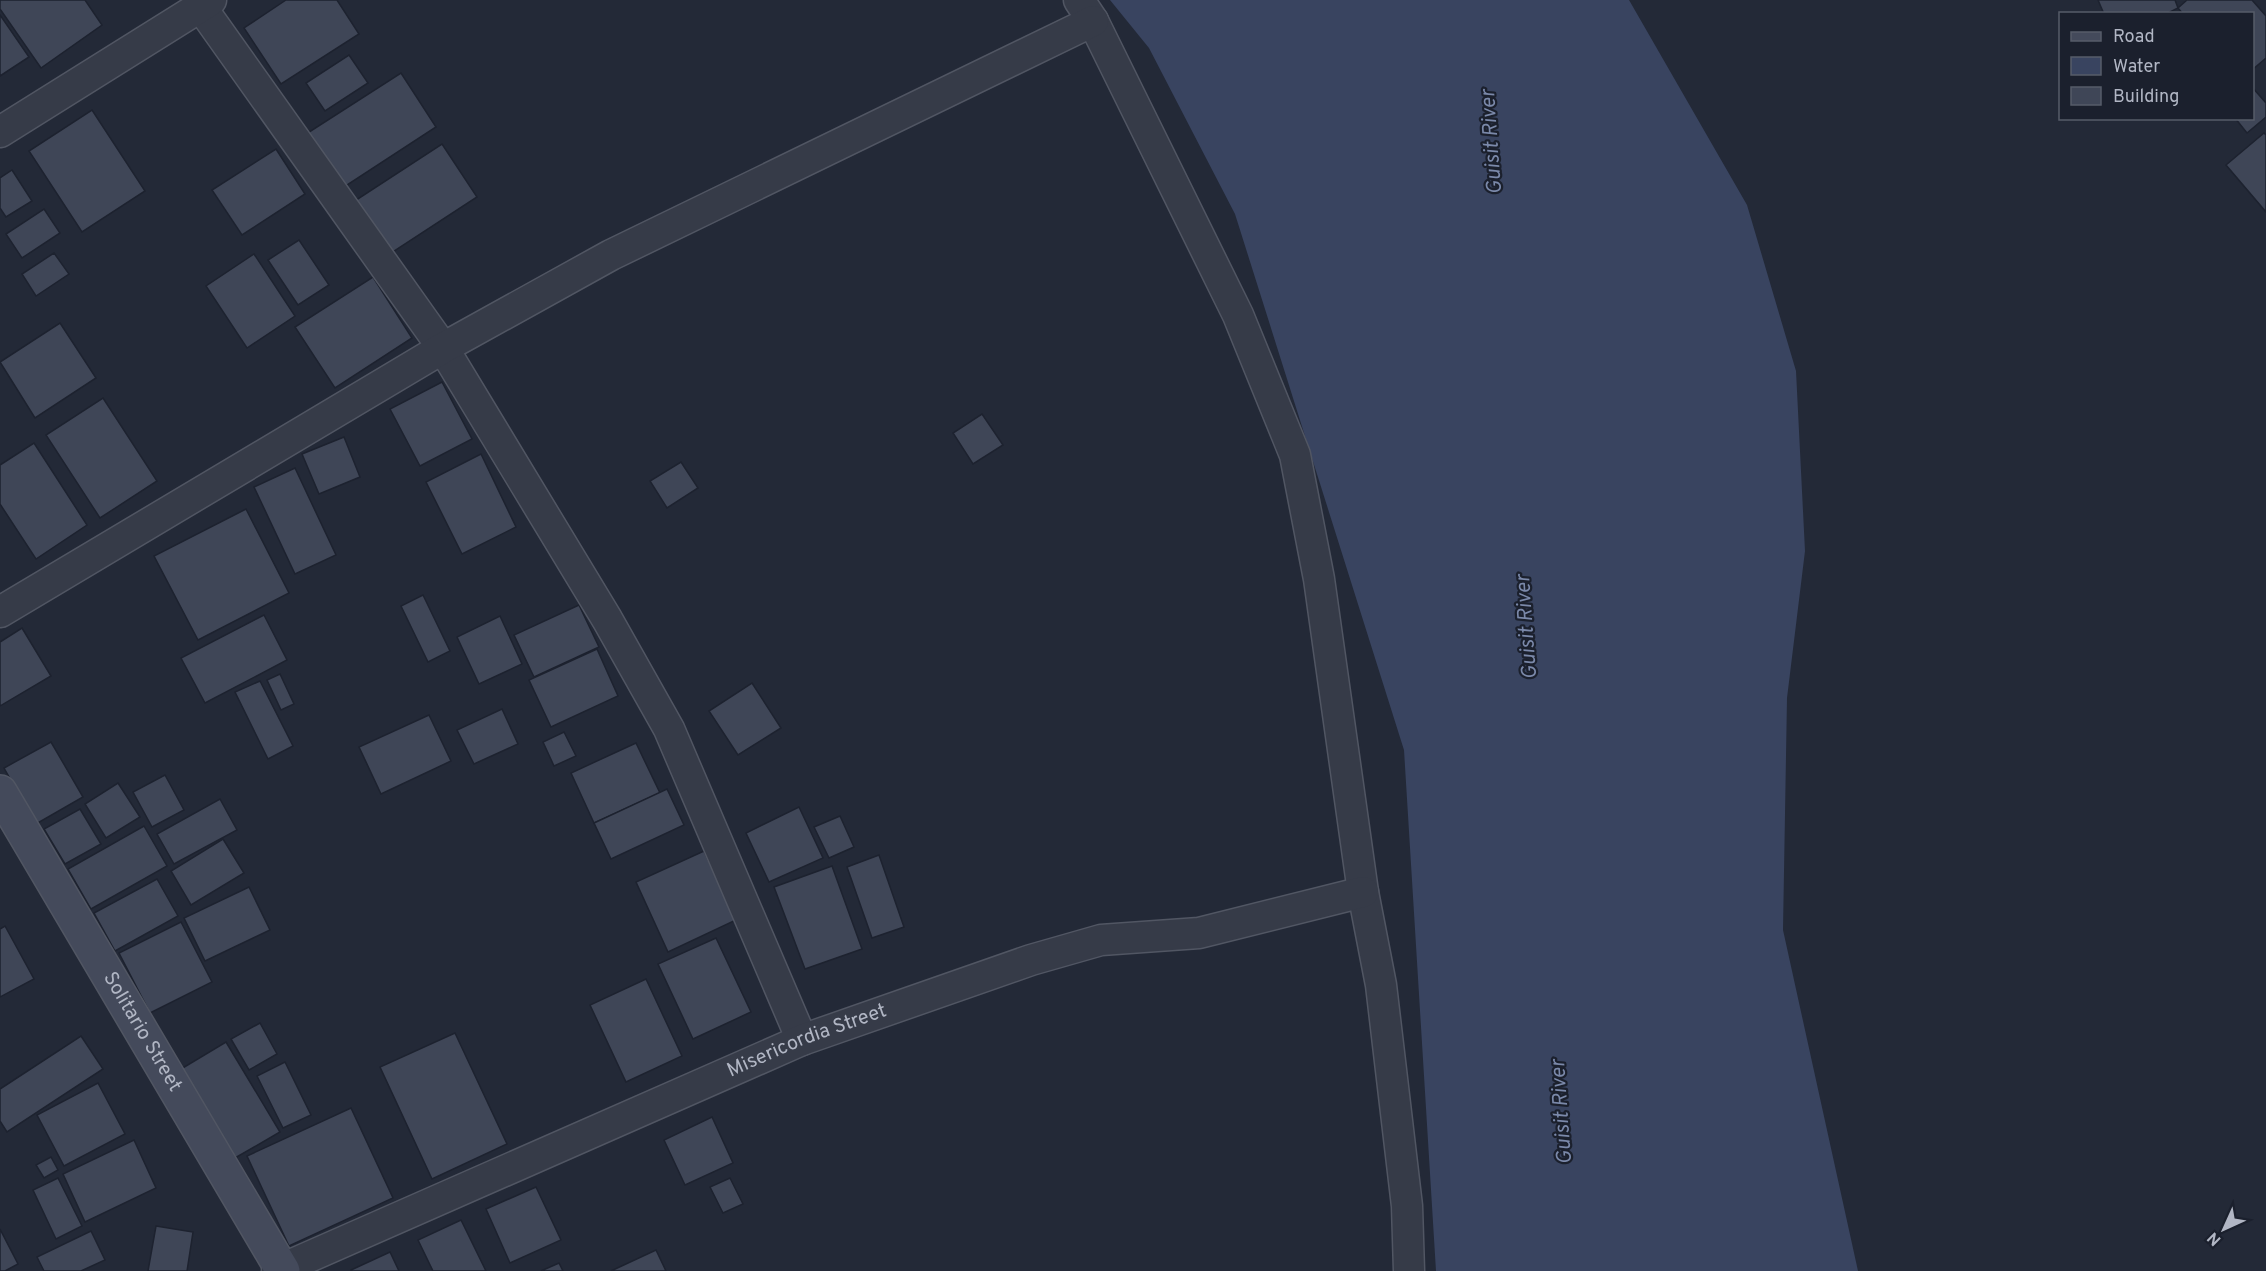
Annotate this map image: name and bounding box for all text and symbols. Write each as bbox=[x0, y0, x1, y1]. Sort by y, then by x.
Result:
legend bbox=[2059, 12, 2254, 120]
text: Road bbox=[2113, 26, 2155, 49]
text: Water bbox=[2113, 56, 2160, 79]
text: Building bbox=[2113, 86, 2179, 109]
water label: Guisit River bbox=[1475, 87, 1509, 195]
water label: Guisit River bbox=[1510, 572, 1544, 680]
street label: Solitario Street bbox=[96, 967, 187, 1097]
street label: Misericordia Street bbox=[723, 998, 890, 1084]
water label: Guisit River bbox=[1545, 1057, 1579, 1165]
north arrow bbox=[2194, 1199, 2254, 1259]
text: N bbox=[2204, 1227, 2226, 1249]

